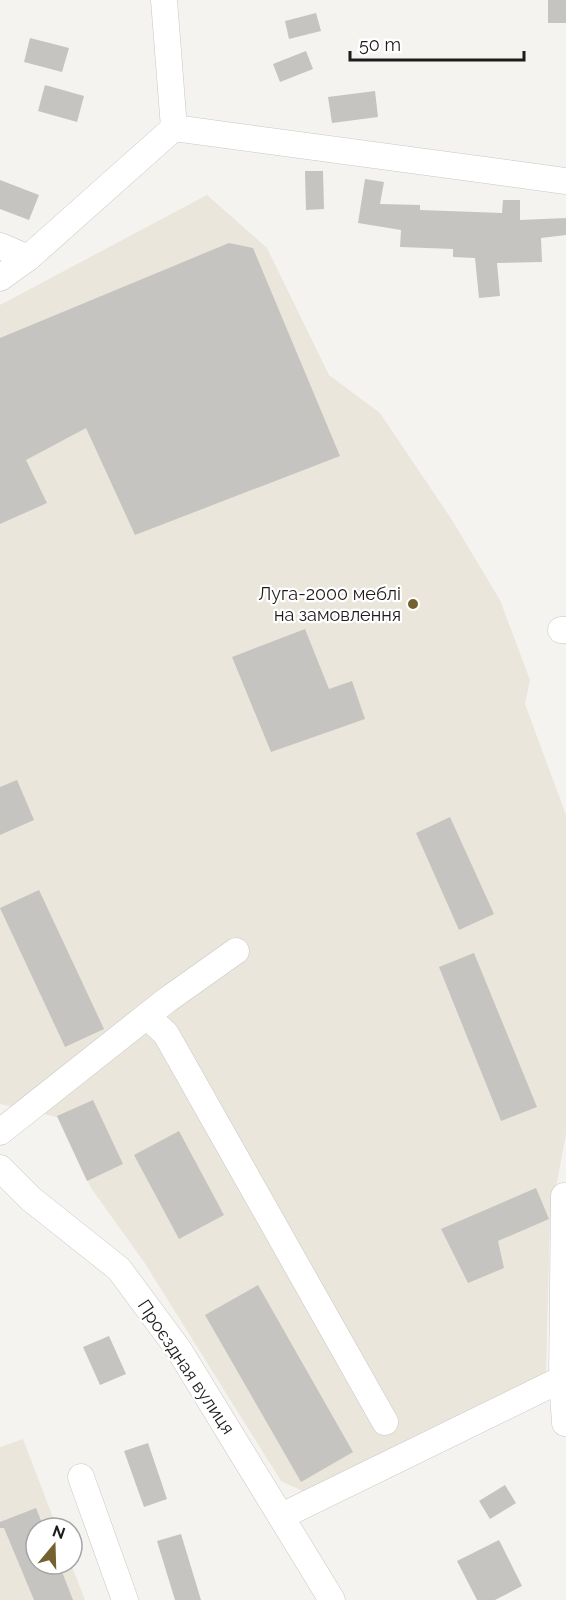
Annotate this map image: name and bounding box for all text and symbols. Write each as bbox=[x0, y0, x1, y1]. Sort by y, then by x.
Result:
scale bar bbox=[350, 24, 524, 62]
text: 50 m bbox=[359, 34, 401, 55]
place label: Луга-2000 меблі на замовлення bbox=[258, 583, 401, 625]
marker: Луга-2000 меблі на замовлення bbox=[406, 597, 420, 611]
street label: Проєздная вулиця bbox=[134, 1295, 239, 1438]
north arrow bbox=[24, 1516, 84, 1576]
text: N bbox=[50, 1521, 68, 1543]

